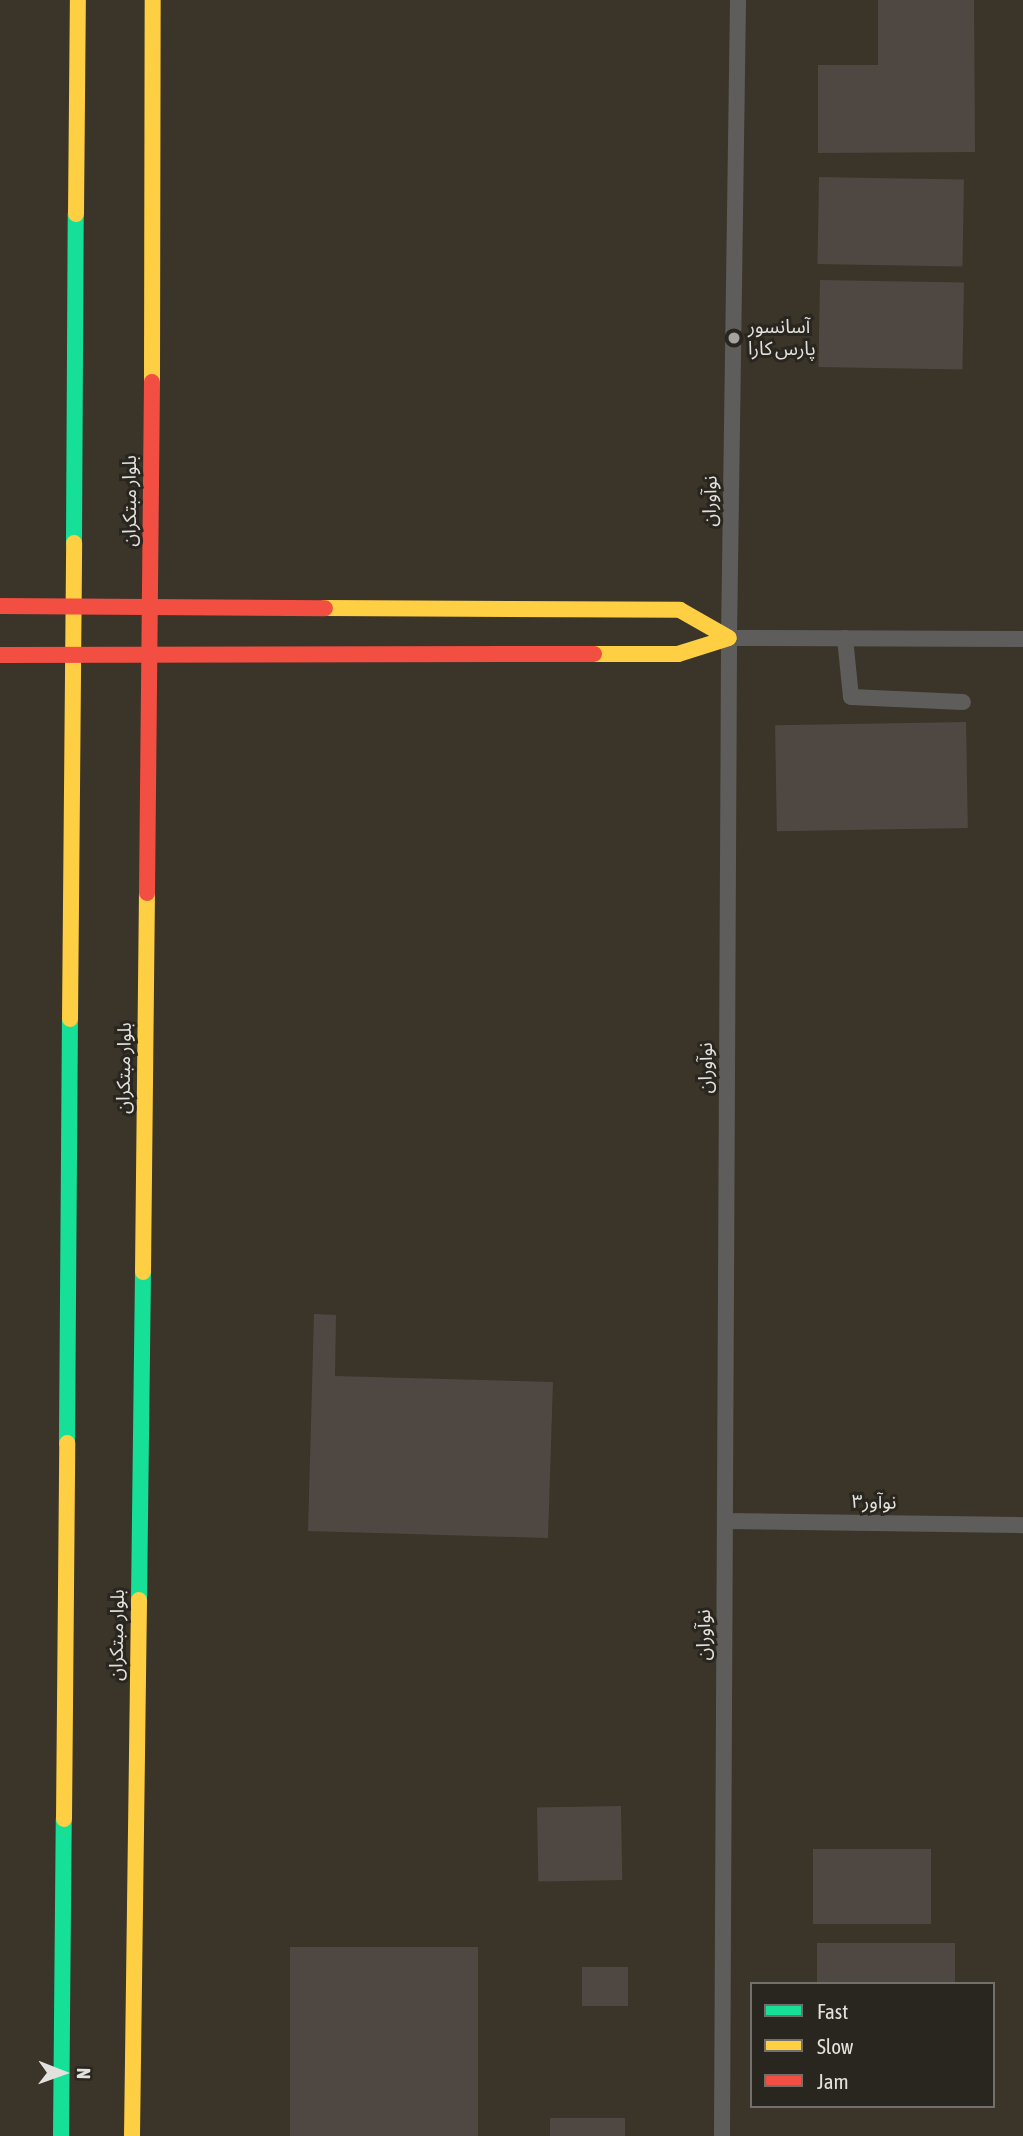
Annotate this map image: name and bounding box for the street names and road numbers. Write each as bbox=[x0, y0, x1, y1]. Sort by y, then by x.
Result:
street label: بلوار مبتکران bbox=[119, 455, 141, 547]
street label: نوآوران bbox=[698, 475, 722, 527]
street label: بلوار مبتکران bbox=[112, 1022, 136, 1114]
street label: نوآوران bbox=[695, 1042, 717, 1094]
street label: نوآور۳ bbox=[851, 1490, 897, 1514]
street label: بلوار مبتکران bbox=[105, 1589, 129, 1681]
street label: نوآوران bbox=[693, 1609, 715, 1661]

